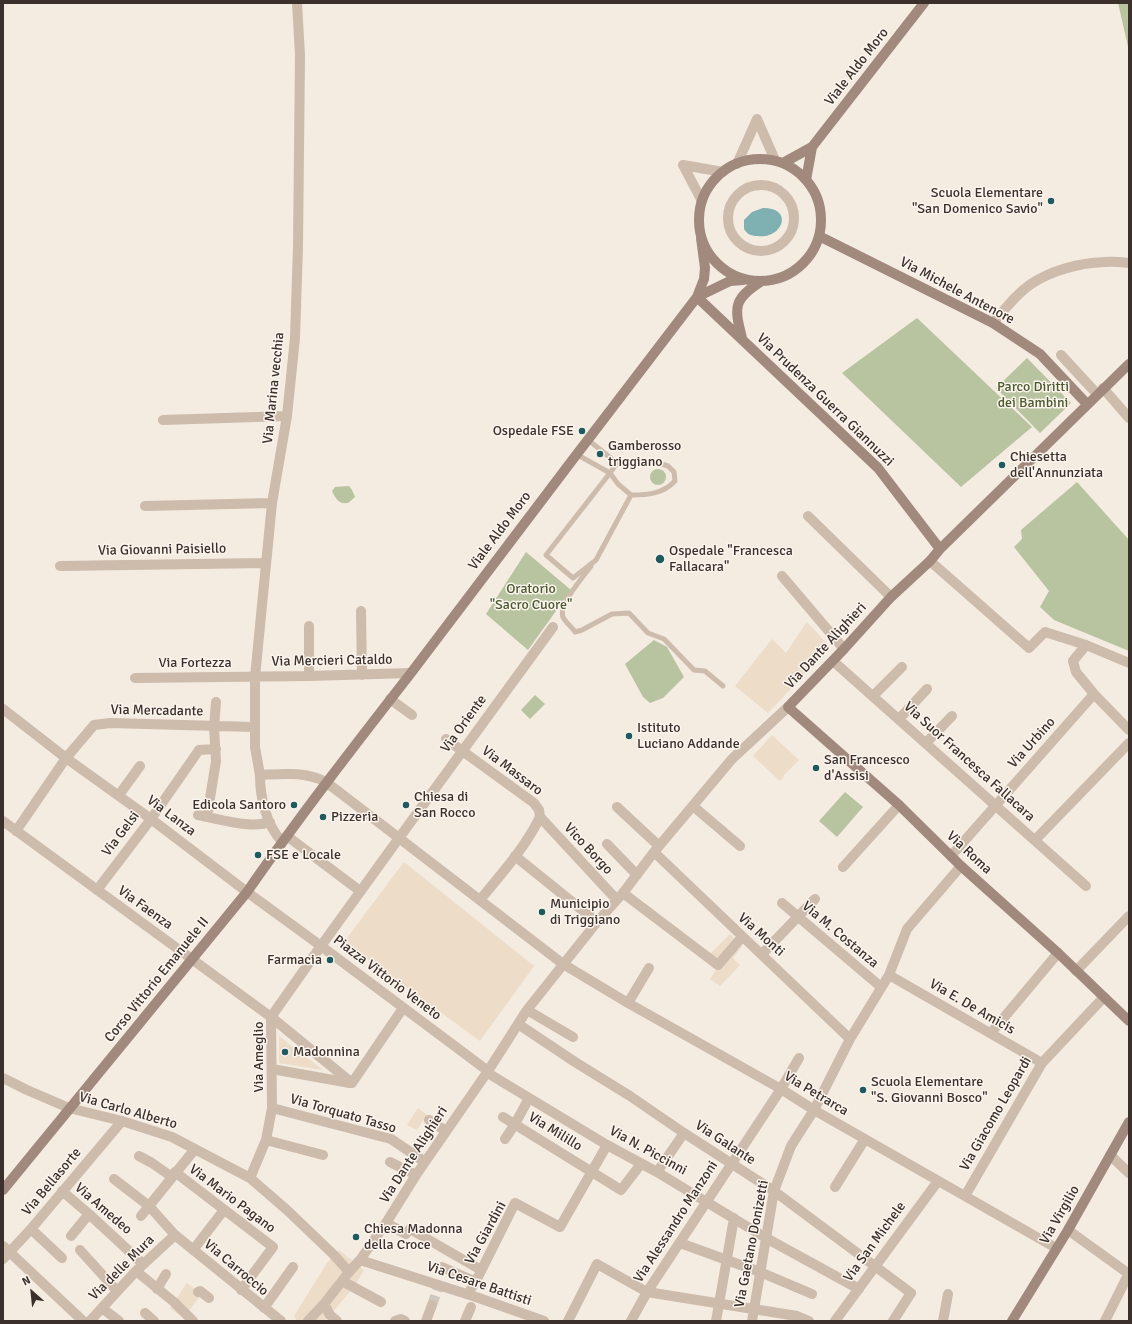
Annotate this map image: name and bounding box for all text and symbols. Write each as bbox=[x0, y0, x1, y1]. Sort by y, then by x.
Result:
street label: Viale Aldo Moro bbox=[821, 25, 893, 109]
place label: Scuola Elementare "San Domenico Savio" bbox=[912, 185, 1043, 218]
marker: Scuola Elementare "San Domenico Savio" bbox=[1046, 196, 1056, 206]
street label: Via Michele Antenore bbox=[897, 254, 1017, 328]
street label: Via Prudenza Guerra Giannuzzi bbox=[753, 330, 897, 470]
street label: Via Marina vecchia bbox=[260, 331, 288, 445]
park label: Parco Diritti dei Bambini bbox=[997, 379, 1069, 412]
place label: Ospedale FSE bbox=[493, 423, 574, 439]
marker: Ospedale FSE bbox=[577, 426, 587, 436]
place label: Gamberosso triggiano bbox=[608, 438, 681, 470]
marker: Gamberosso triggiano bbox=[595, 449, 605, 459]
place label: Chiesetta dell'Annunziata bbox=[1010, 449, 1103, 482]
marker: Chiesetta dell'Annunziata bbox=[997, 460, 1007, 470]
street label: Viale Aldo Moro bbox=[465, 488, 535, 574]
street label: Via Giovanni Paisiello bbox=[98, 540, 226, 560]
place label: Ospedale "Francesca Fallacara" bbox=[669, 543, 793, 576]
marker: Ospedale "Francesca Fallacara" bbox=[654, 553, 666, 565]
park label: Oratorio "Sacro Cuore" bbox=[490, 581, 572, 614]
street label: Via Dante Alighieri bbox=[782, 599, 870, 693]
street label: Via Mercieri Cataldo bbox=[271, 652, 393, 670]
street label: Via Fortezza bbox=[158, 655, 232, 671]
street label: Via Oriente bbox=[438, 692, 490, 756]
street label: Via Suor Francesca Fallacara bbox=[900, 699, 1038, 825]
street label: Via Mercadante bbox=[110, 702, 204, 720]
street label: Via Urbino bbox=[1005, 714, 1059, 772]
place label: Istituto Luciano Addande bbox=[637, 720, 740, 752]
marker: Istituto Luciano Addande bbox=[624, 731, 634, 741]
street label: Via Massaro bbox=[478, 743, 546, 799]
place label: San Francesco d'Assisi bbox=[824, 752, 910, 784]
marker: San Francesco d'Assisi bbox=[811, 763, 821, 773]
place label: Chiesa di San Rocco bbox=[414, 789, 475, 822]
street label: Via Lanza bbox=[143, 792, 199, 840]
place label: Edicola Santoro bbox=[192, 797, 286, 813]
marker: Edicola Santoro bbox=[289, 800, 299, 810]
marker: Chiesa di San Rocco bbox=[401, 800, 411, 810]
street label: Via Gelsi bbox=[99, 808, 143, 860]
place label: Pizzeria bbox=[331, 809, 378, 825]
marker: Pizzeria bbox=[318, 812, 328, 822]
street label: Vico Borgo bbox=[560, 820, 616, 878]
street label: Via Roma bbox=[943, 828, 995, 878]
place label: FSE e Locale bbox=[266, 847, 341, 863]
marker: FSE e Locale bbox=[253, 850, 263, 860]
street label: Via Faenza bbox=[114, 882, 176, 934]
place label: Municipio di Triggiano bbox=[550, 896, 620, 928]
street label: Via M. Costanza bbox=[798, 898, 882, 972]
marker: Municipio di Triggiano bbox=[537, 907, 547, 917]
street label: Via Monti bbox=[734, 910, 788, 960]
street label: Corso Vittorio Emanuele II bbox=[101, 914, 213, 1046]
street label: Piazza Vittorio Veneto bbox=[330, 932, 444, 1024]
place label: Farmacia bbox=[267, 952, 322, 968]
marker: Farmacia bbox=[325, 955, 335, 965]
street label: Via E. De Amicis bbox=[926, 976, 1018, 1038]
street label: Via Ameglio bbox=[251, 1021, 267, 1093]
place label: Madonnina bbox=[293, 1044, 360, 1060]
marker: Madonnina bbox=[280, 1047, 290, 1057]
street label: Via Giacomo Leopardi bbox=[956, 1054, 1036, 1174]
street label: Via Petrarca bbox=[781, 1068, 851, 1120]
place label: Scuola Elementare "S. Giovanni Bosco" bbox=[871, 1074, 988, 1106]
marker: Scuola Elementare "S. Giovanni Bosco" bbox=[858, 1085, 868, 1095]
street label: Via Carlo Alberto bbox=[77, 1089, 179, 1133]
street label: Via Torquato Tasso bbox=[288, 1091, 398, 1137]
street label: Via Dante Alighieri bbox=[377, 1104, 451, 1206]
street label: Via Milillo bbox=[525, 1109, 585, 1155]
street label: Via Galante bbox=[692, 1117, 758, 1169]
street label: Via N. Piccinni bbox=[606, 1123, 690, 1179]
street label: Via Bellasorte bbox=[19, 1145, 85, 1219]
street label: Via Alessandro Manzoni bbox=[630, 1158, 722, 1286]
street label: Via Mario Pagano bbox=[185, 1161, 279, 1237]
street label: Via Gaetano Donizetti bbox=[731, 1179, 773, 1309]
street label: Via Amedeo bbox=[71, 1180, 135, 1238]
street label: Via Virgilio bbox=[1036, 1183, 1084, 1247]
street label: Via Giardini bbox=[462, 1199, 510, 1267]
street label: Via San Michele bbox=[840, 1199, 910, 1285]
place label: Chiesa Madonna della Croce bbox=[364, 1221, 463, 1254]
street label: Via delle Mura bbox=[86, 1232, 158, 1304]
marker: Chiesa Madonna della Croce bbox=[351, 1232, 361, 1242]
street label: Via Carroccio bbox=[200, 1236, 272, 1300]
street label: Via Cesare Battisti bbox=[424, 1258, 534, 1310]
north arrow bbox=[12, 1272, 52, 1312]
text: N bbox=[20, 1273, 33, 1288]

